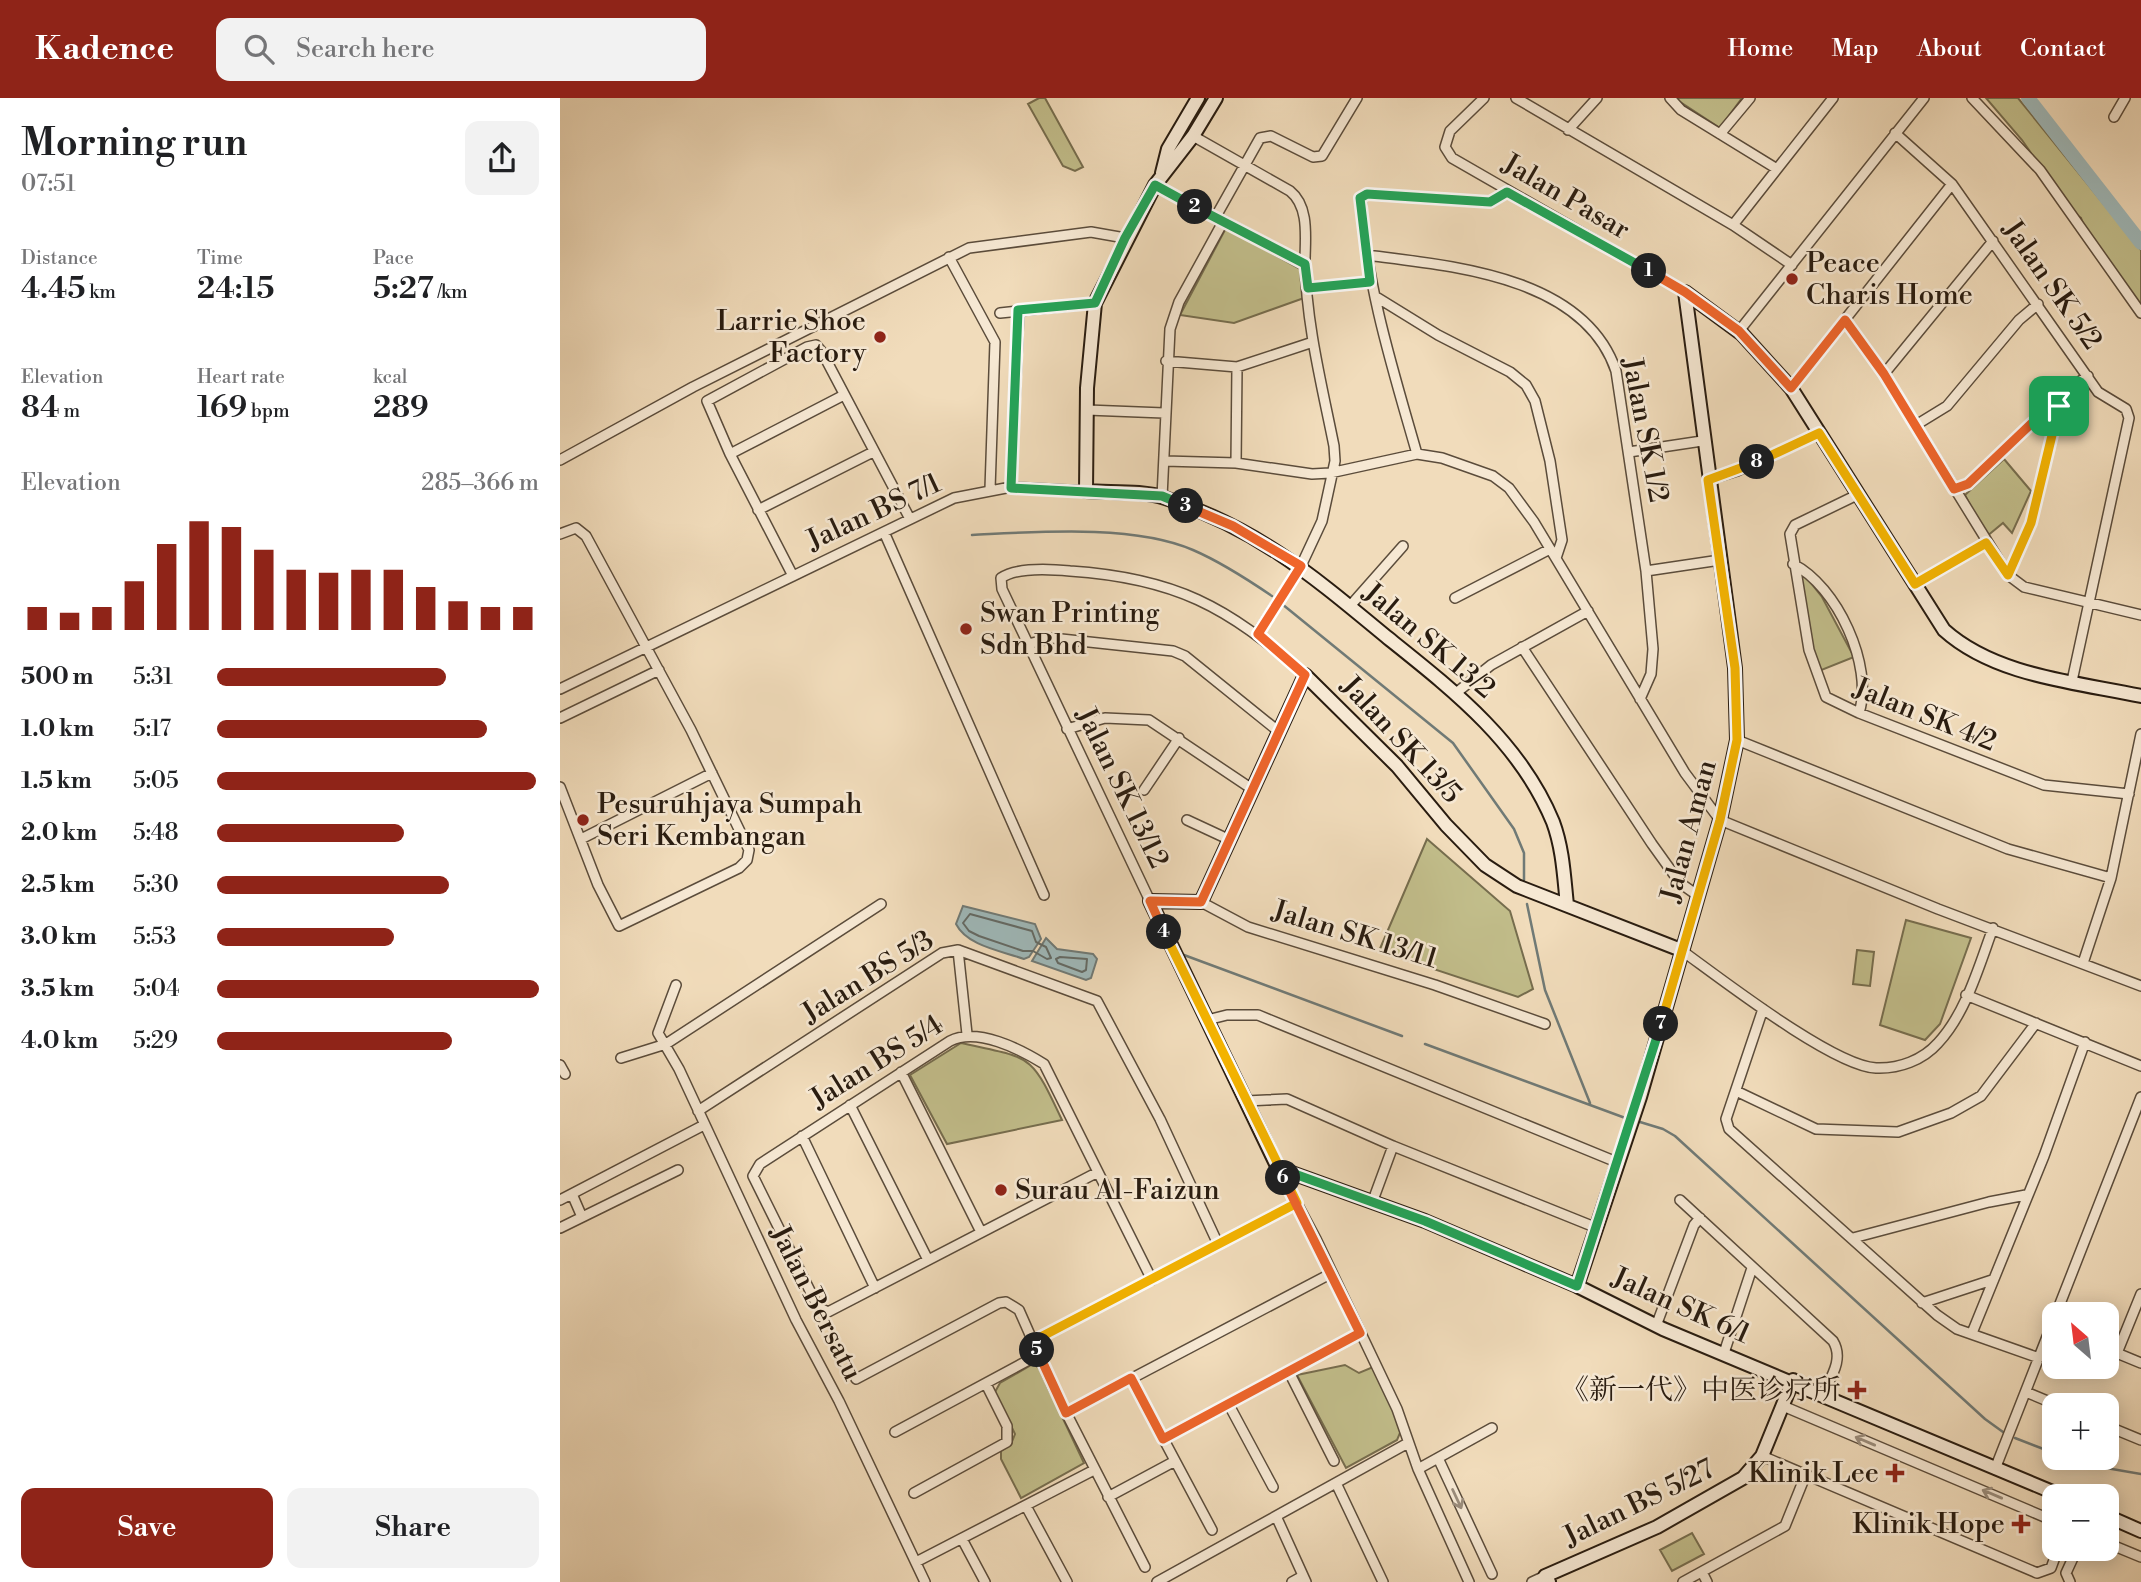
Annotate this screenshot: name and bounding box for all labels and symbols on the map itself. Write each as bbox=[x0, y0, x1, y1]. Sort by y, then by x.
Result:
street label: Jalan Pasar bbox=[1495, 146, 1636, 247]
pin: 2 bbox=[1178, 190, 1212, 224]
street label: Jalan SK 5/2 bbox=[1994, 213, 2109, 356]
place label: Peace Charis Home bbox=[1806, 246, 1973, 313]
pin: 1 bbox=[1632, 254, 1666, 288]
marker: Peace Charis Home bbox=[1784, 271, 1800, 287]
place label: Larrie Shoe Factory bbox=[716, 304, 866, 371]
marker: Larrie Shoe Factory bbox=[872, 329, 888, 345]
street label: Jalan SK 1/2 bbox=[1614, 354, 1676, 505]
pin bbox=[2029, 376, 2089, 436]
pin: 8 bbox=[1740, 444, 1774, 480]
street label: Jalan BS 7/1 bbox=[800, 466, 947, 559]
pin: 3 bbox=[1168, 488, 1204, 524]
street label: Jalan SK 13/2 bbox=[1355, 575, 1502, 706]
place label: Swan Printing Sdn Bhd bbox=[980, 596, 1160, 663]
marker: Swan Printing Sdn Bhd bbox=[958, 621, 974, 637]
street label: Jalan SK 13/5 bbox=[1332, 668, 1469, 811]
street label: Jalan SK 4/2 bbox=[1847, 670, 2002, 760]
street label: Jalan SK 13/12 bbox=[1068, 701, 1176, 874]
street label: Jalan Aman bbox=[1653, 756, 1725, 907]
place label: Pesuruhjaya Sumpah Seri Kembangan bbox=[597, 787, 863, 854]
marker: Pesuruhjaya Sumpah Seri Kembangan bbox=[575, 812, 591, 828]
street label: Jalan SK 13/11 bbox=[1267, 893, 1442, 977]
pin: 4 bbox=[1146, 914, 1182, 950]
street label: Jalan BS 5/3 bbox=[795, 923, 940, 1032]
pin: 7 bbox=[1644, 1006, 1678, 1042]
street label: Jalan BS 5/4 bbox=[803, 1007, 950, 1117]
pin: 6 bbox=[1266, 1160, 1300, 1196]
place label: Surau Al-Faizun bbox=[1015, 1173, 1220, 1208]
marker: Surau Al-Faizun bbox=[993, 1182, 1009, 1198]
street label: Jalan Bersatu bbox=[762, 1219, 870, 1386]
street label: Jalan SK 6/1 bbox=[1606, 1260, 1756, 1352]
north arrow bbox=[2042, 1302, 2119, 1379]
pin: 5 bbox=[1020, 1332, 1054, 1368]
place label: 《新一代》中医诊疗所 bbox=[1561, 1373, 1841, 1408]
marker: 《新一代》中医诊疗所 bbox=[1847, 1380, 1867, 1400]
one-way arrow bbox=[1855, 1434, 1876, 1447]
street label: Jalan BS 5/27 bbox=[1557, 1452, 1720, 1555]
place label: Klinik Lee bbox=[1748, 1456, 1879, 1491]
marker: Klinik Lee bbox=[1885, 1463, 1905, 1483]
one-way arrow bbox=[1981, 1487, 2003, 1500]
one-way arrow bbox=[1451, 1488, 1464, 1509]
place label: Klinik Hope bbox=[1852, 1507, 2005, 1542]
marker: Klinik Hope bbox=[2011, 1514, 2031, 1534]

